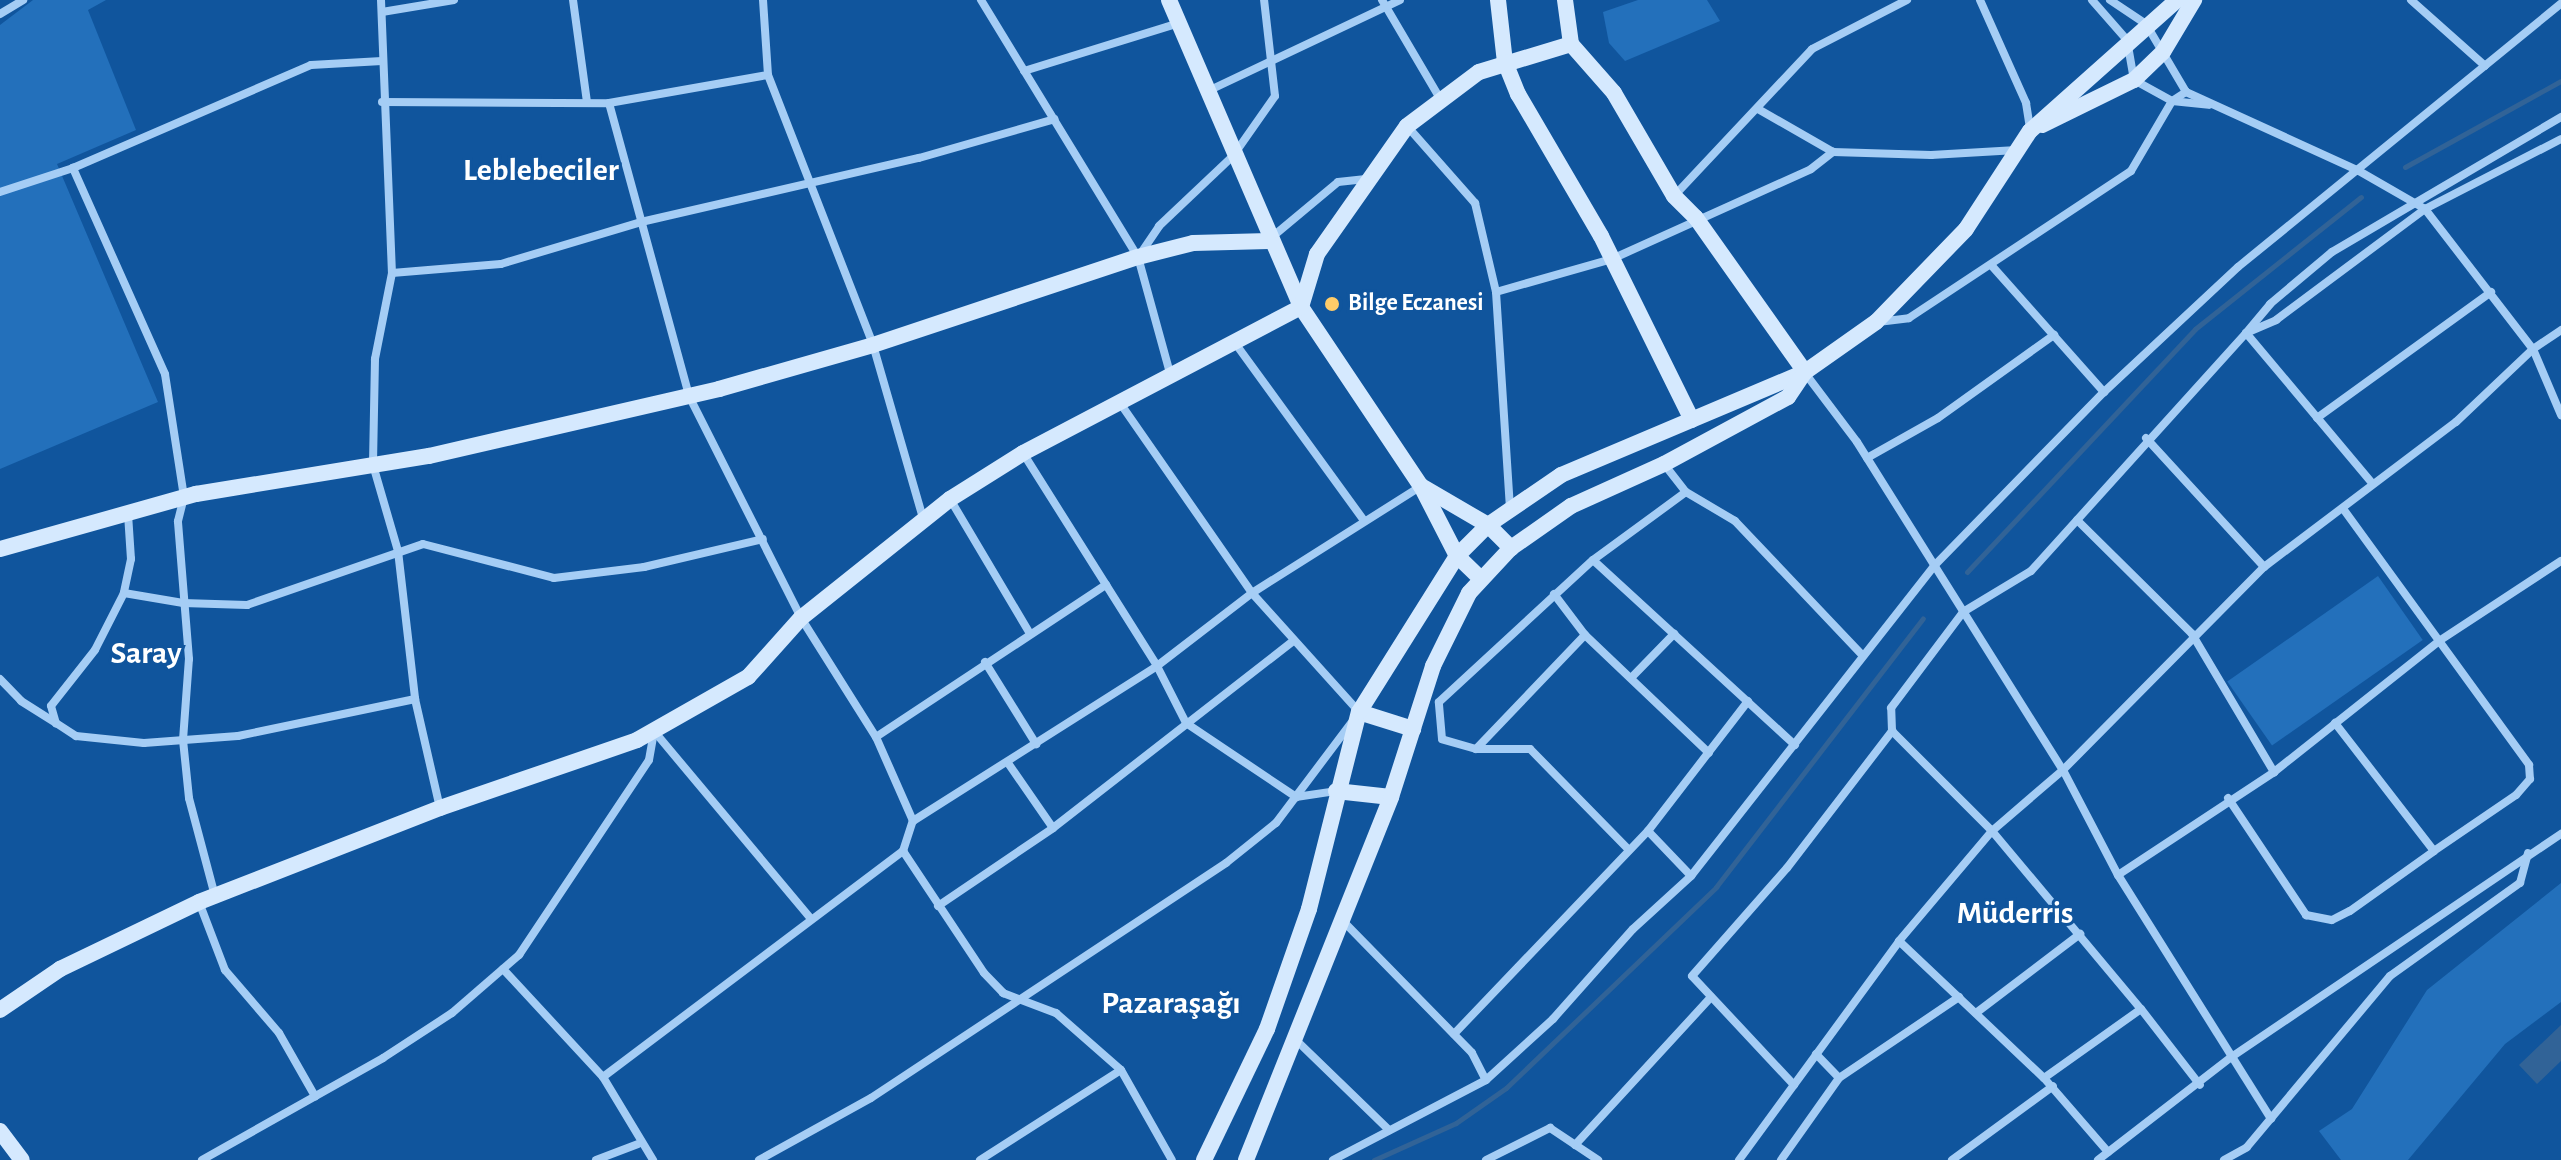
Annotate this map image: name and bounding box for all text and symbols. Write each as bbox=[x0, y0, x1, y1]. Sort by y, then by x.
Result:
district label: Leblebeciler bbox=[463, 151, 619, 189]
place label: Bilge Eczanesi bbox=[1348, 290, 1483, 318]
marker: Bilge Eczanesi bbox=[1323, 295, 1341, 313]
district label: Saray bbox=[111, 634, 181, 672]
district label: Müderris bbox=[1957, 894, 2073, 932]
district label: Pazaraşağı bbox=[1101, 984, 1241, 1022]

